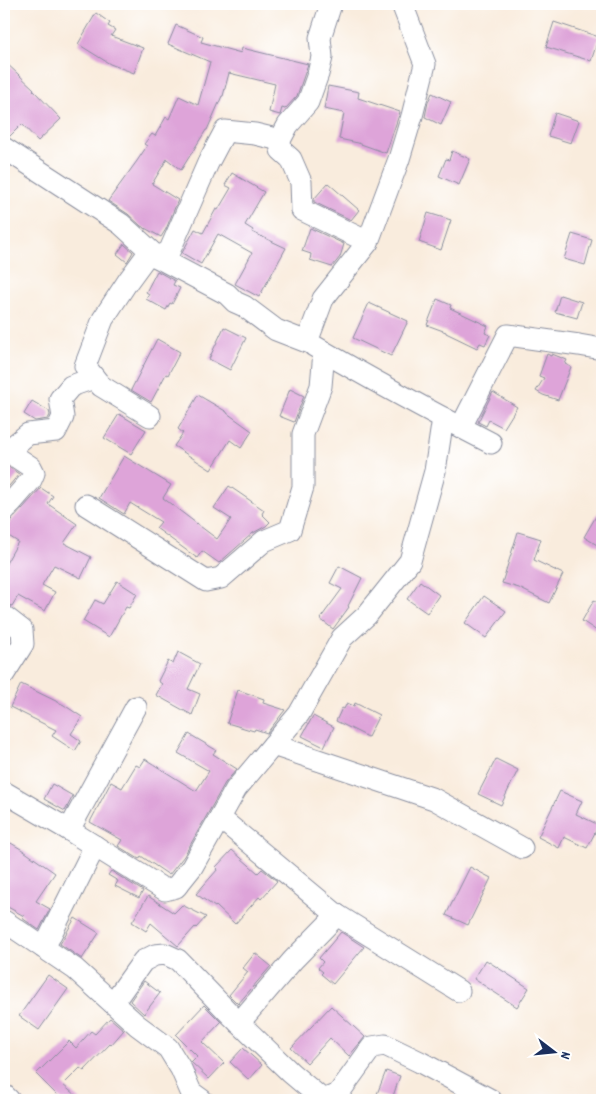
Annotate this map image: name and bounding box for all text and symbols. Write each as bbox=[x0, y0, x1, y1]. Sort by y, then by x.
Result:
north arrow bbox=[528, 1026, 578, 1076]
text: N bbox=[554, 1049, 575, 1061]

